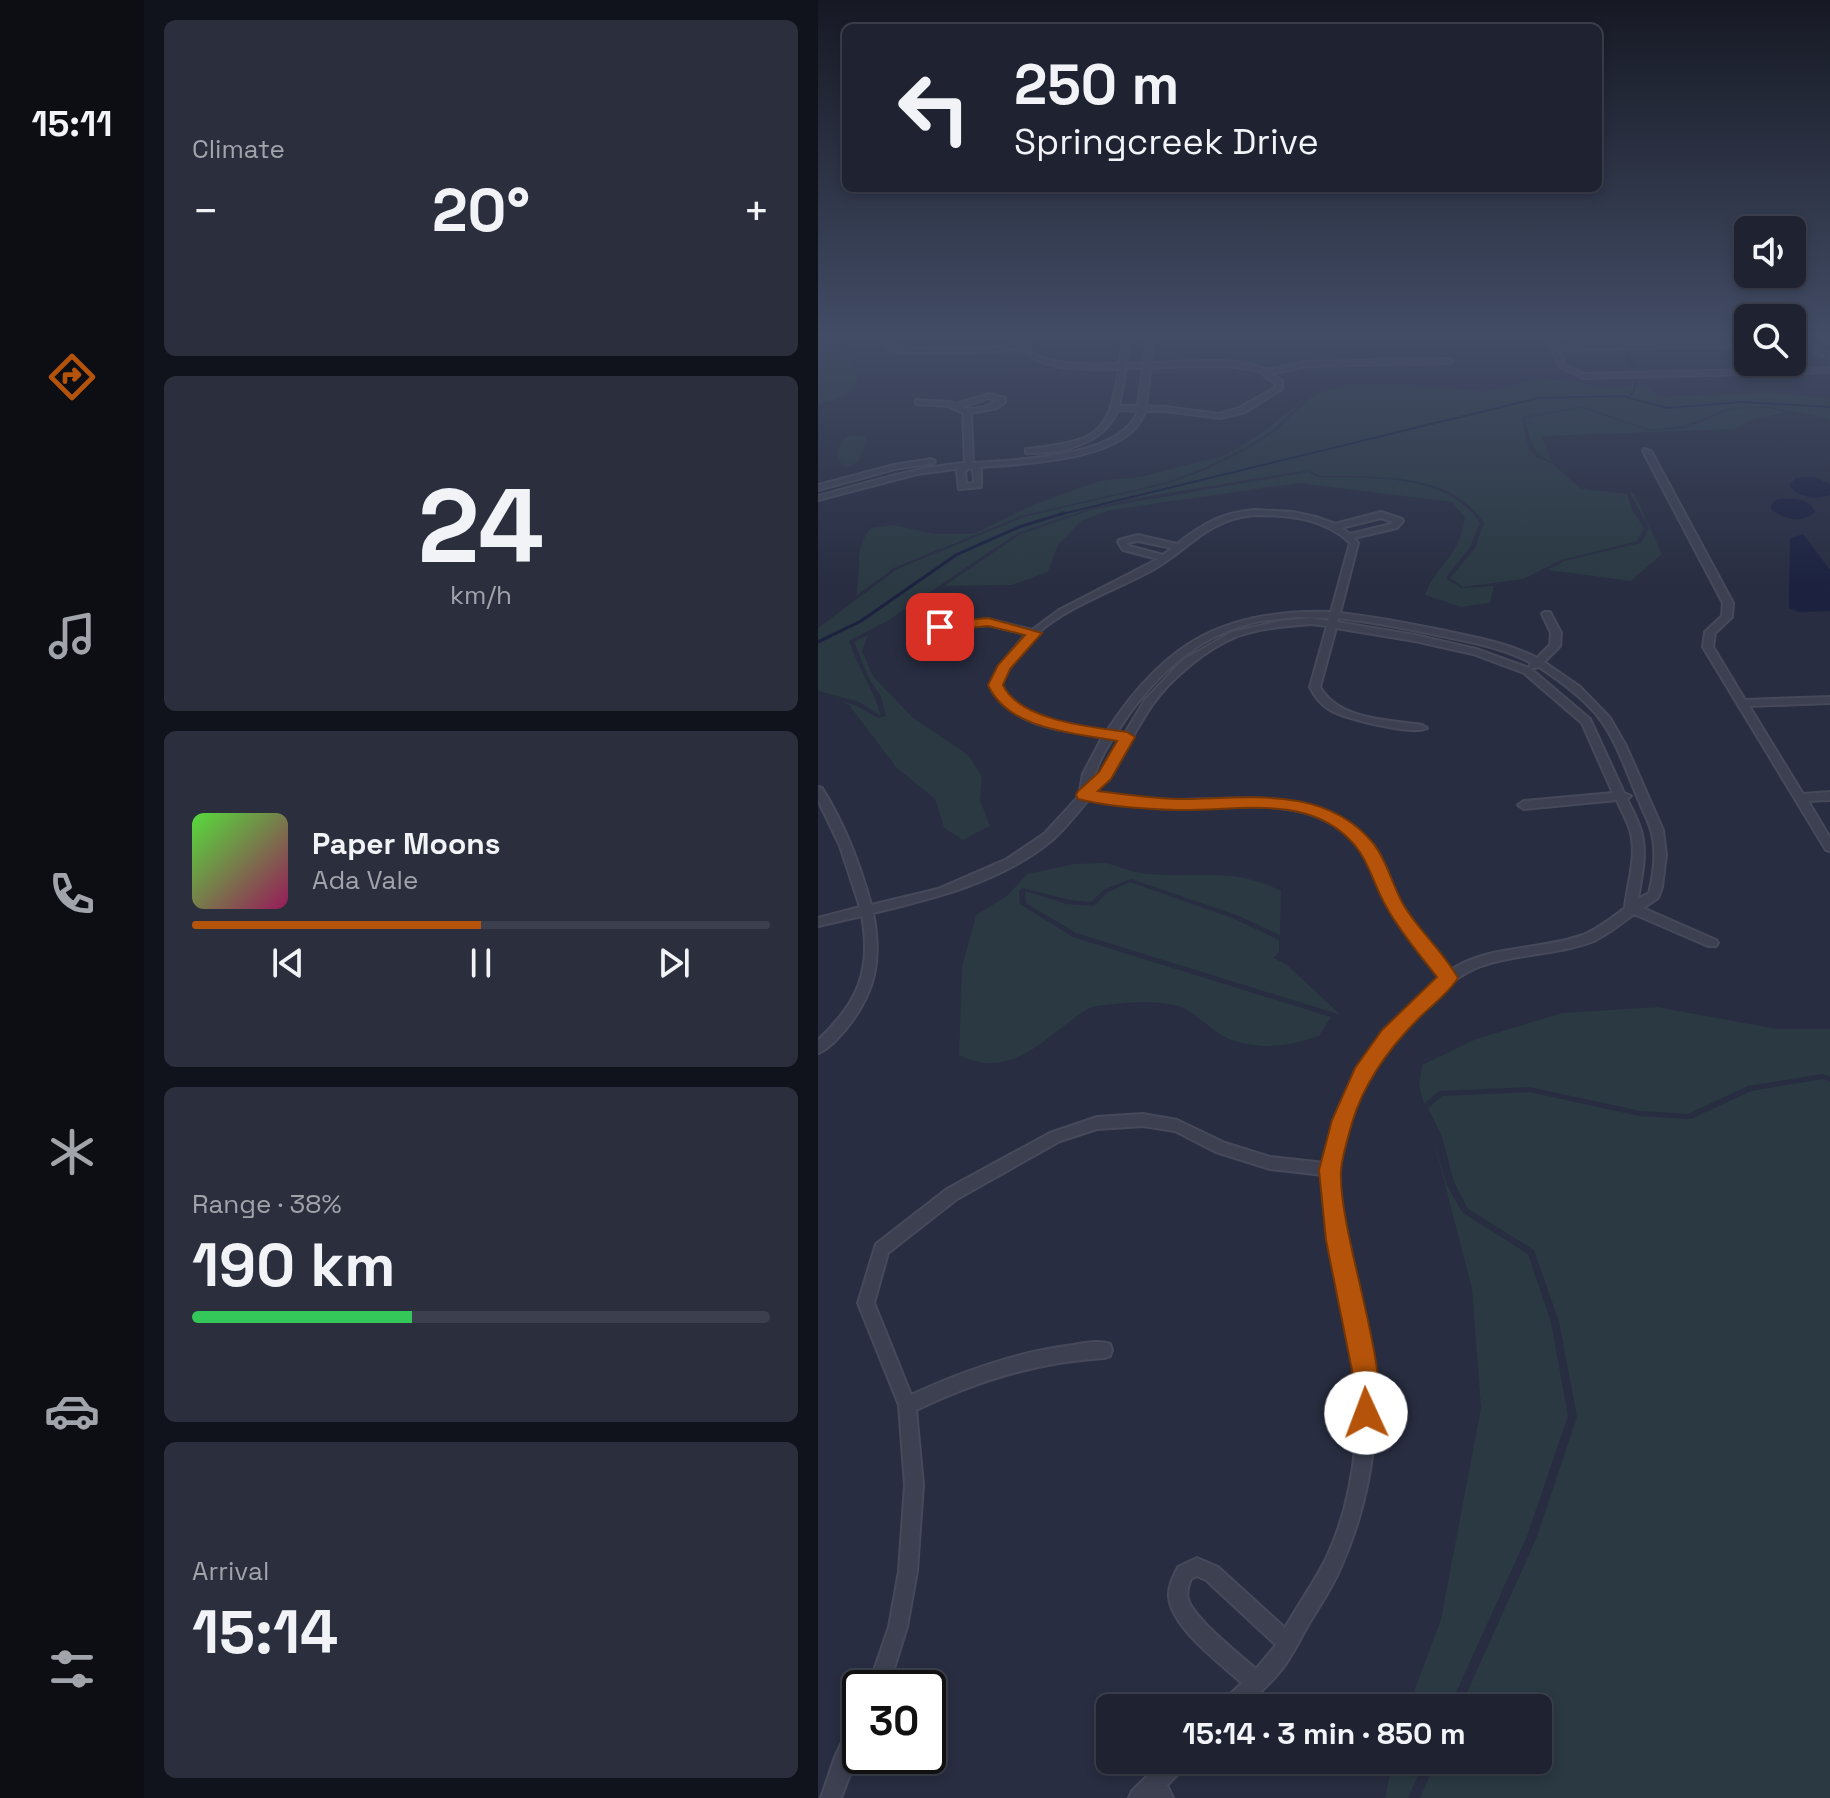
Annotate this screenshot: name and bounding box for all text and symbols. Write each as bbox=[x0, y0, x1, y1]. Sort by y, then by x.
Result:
text: 250 m bbox=[1014, 49, 1179, 120]
icon: left bbox=[882, 56, 986, 160]
text: 15:11 bbox=[31, 101, 113, 147]
text: Springcreek Drive bbox=[1014, 119, 1319, 165]
text: Climate bbox=[192, 132, 285, 166]
text: 20° bbox=[432, 172, 530, 249]
text: − bbox=[192, 183, 219, 239]
text: + bbox=[743, 183, 770, 239]
map controls bbox=[1734, 216, 1806, 376]
button: sound bbox=[1734, 216, 1806, 288]
button: search bbox=[1734, 304, 1806, 376]
icon: directions bbox=[44, 349, 100, 405]
text: 24 bbox=[418, 460, 544, 592]
text: km/h bbox=[450, 578, 512, 612]
pin bbox=[906, 593, 974, 661]
icon: arrive bbox=[918, 605, 962, 649]
icon: music bbox=[44, 608, 100, 664]
text: Paper Moons bbox=[312, 824, 501, 863]
text: Ada Vale bbox=[312, 863, 418, 897]
icon: phone bbox=[44, 866, 100, 922]
icon: previous bbox=[266, 941, 310, 985]
icon: pause bbox=[459, 941, 503, 985]
icon: next bbox=[652, 941, 696, 985]
icon: climate bbox=[44, 1124, 100, 1180]
text: Range · 38% bbox=[192, 1187, 342, 1221]
text: 190 km bbox=[192, 1227, 395, 1304]
position arrow bbox=[1324, 1371, 1408, 1455]
icon: car bbox=[44, 1383, 100, 1439]
text: Arrival bbox=[192, 1554, 269, 1588]
text: 15:14 bbox=[192, 1594, 338, 1671]
icon: filters bbox=[44, 1641, 100, 1697]
speed limit sign: 30 bbox=[842, 1670, 946, 1774]
text: 15:14 · 3 min · 850 m bbox=[1182, 1714, 1466, 1753]

